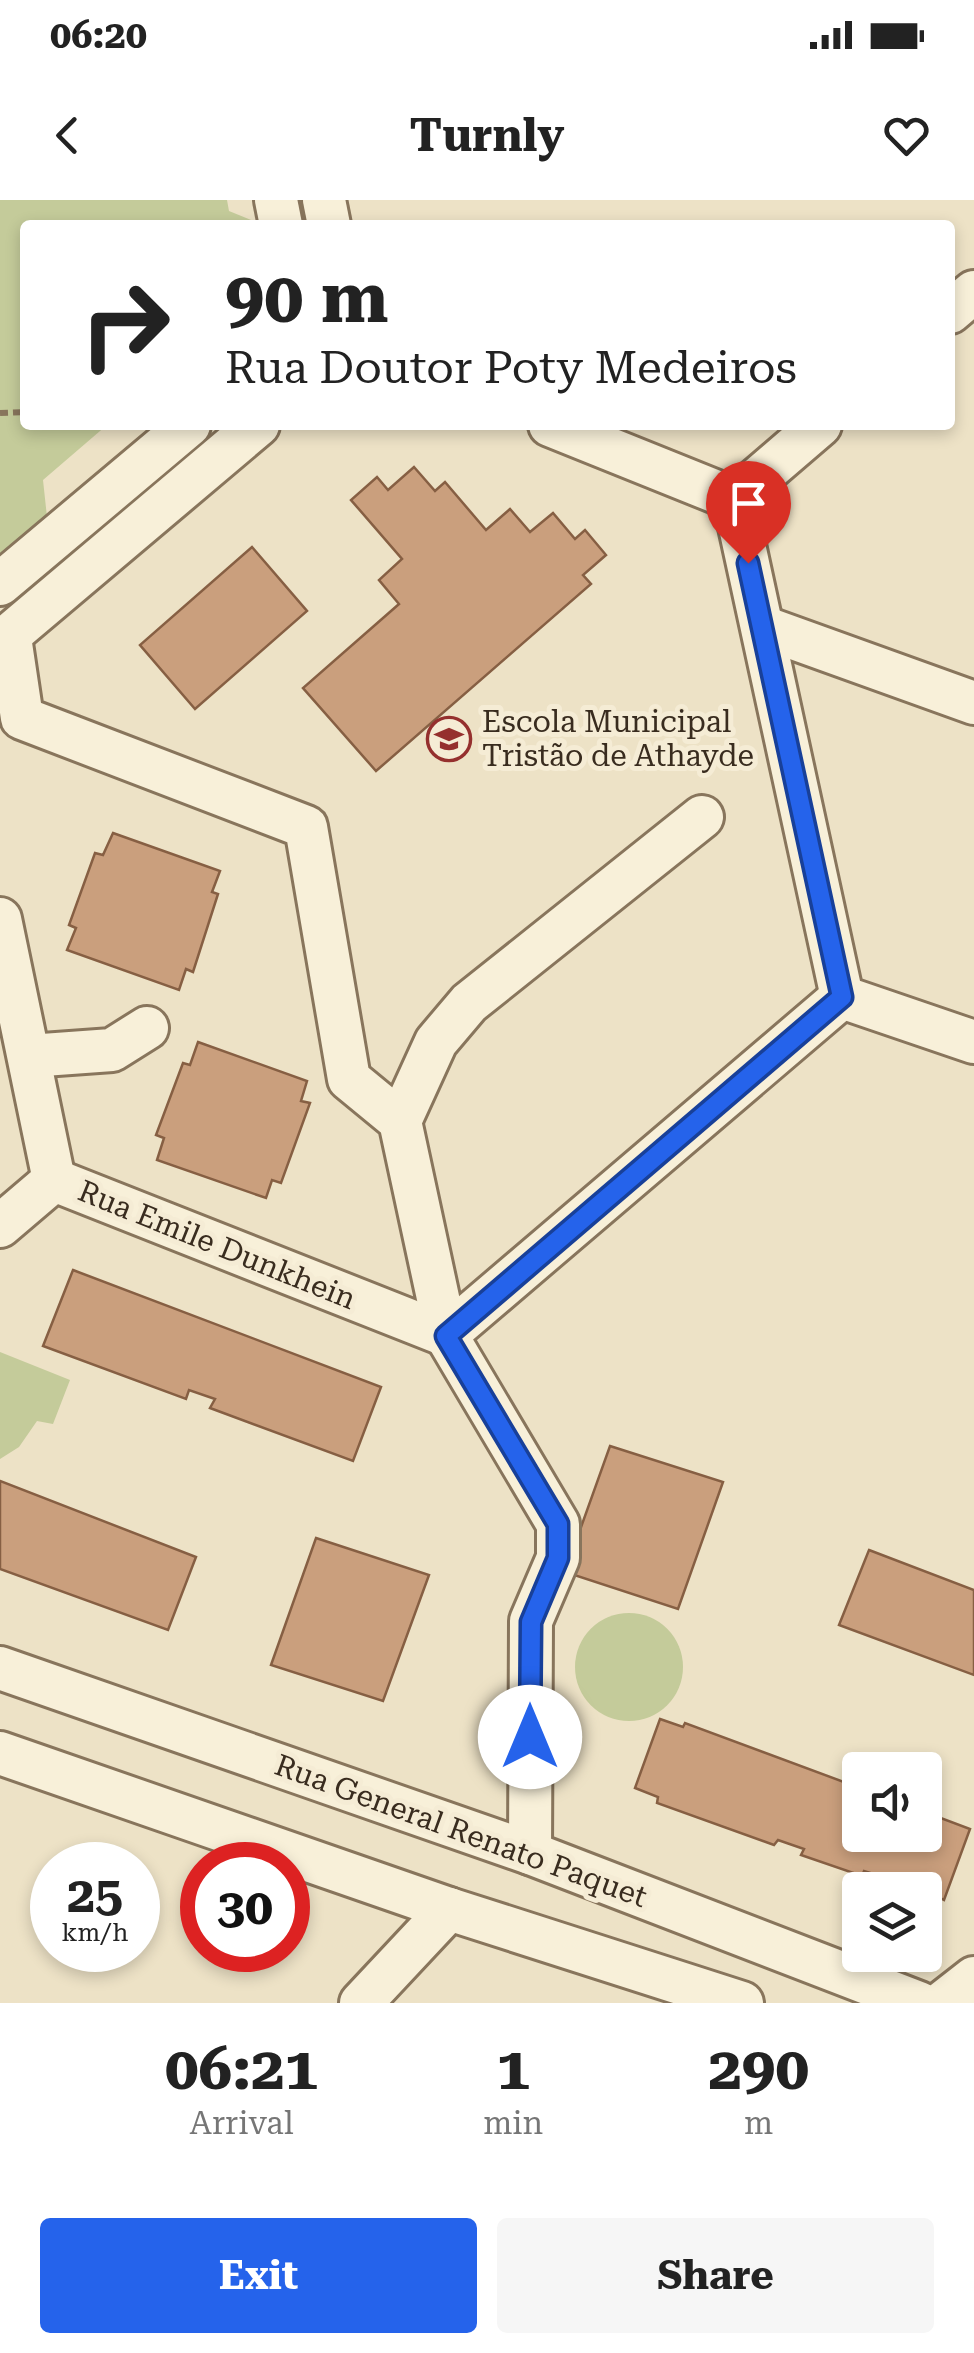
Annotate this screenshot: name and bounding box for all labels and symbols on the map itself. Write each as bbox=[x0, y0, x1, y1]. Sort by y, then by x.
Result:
pin bbox=[706, 461, 791, 564]
place label: Escola Municipal Tristão de Athayde bbox=[482, 704, 754, 773]
school or university icon: Escola Municipal Tristão de Athayde bbox=[426, 716, 472, 762]
street label: Rua Emile Dunkhein bbox=[73, 1173, 361, 1316]
position arrow bbox=[478, 1685, 582, 1789]
street label: Rua General Renato Paquet bbox=[270, 1747, 652, 1914]
speed limit sign: 30 bbox=[180, 1842, 310, 1972]

